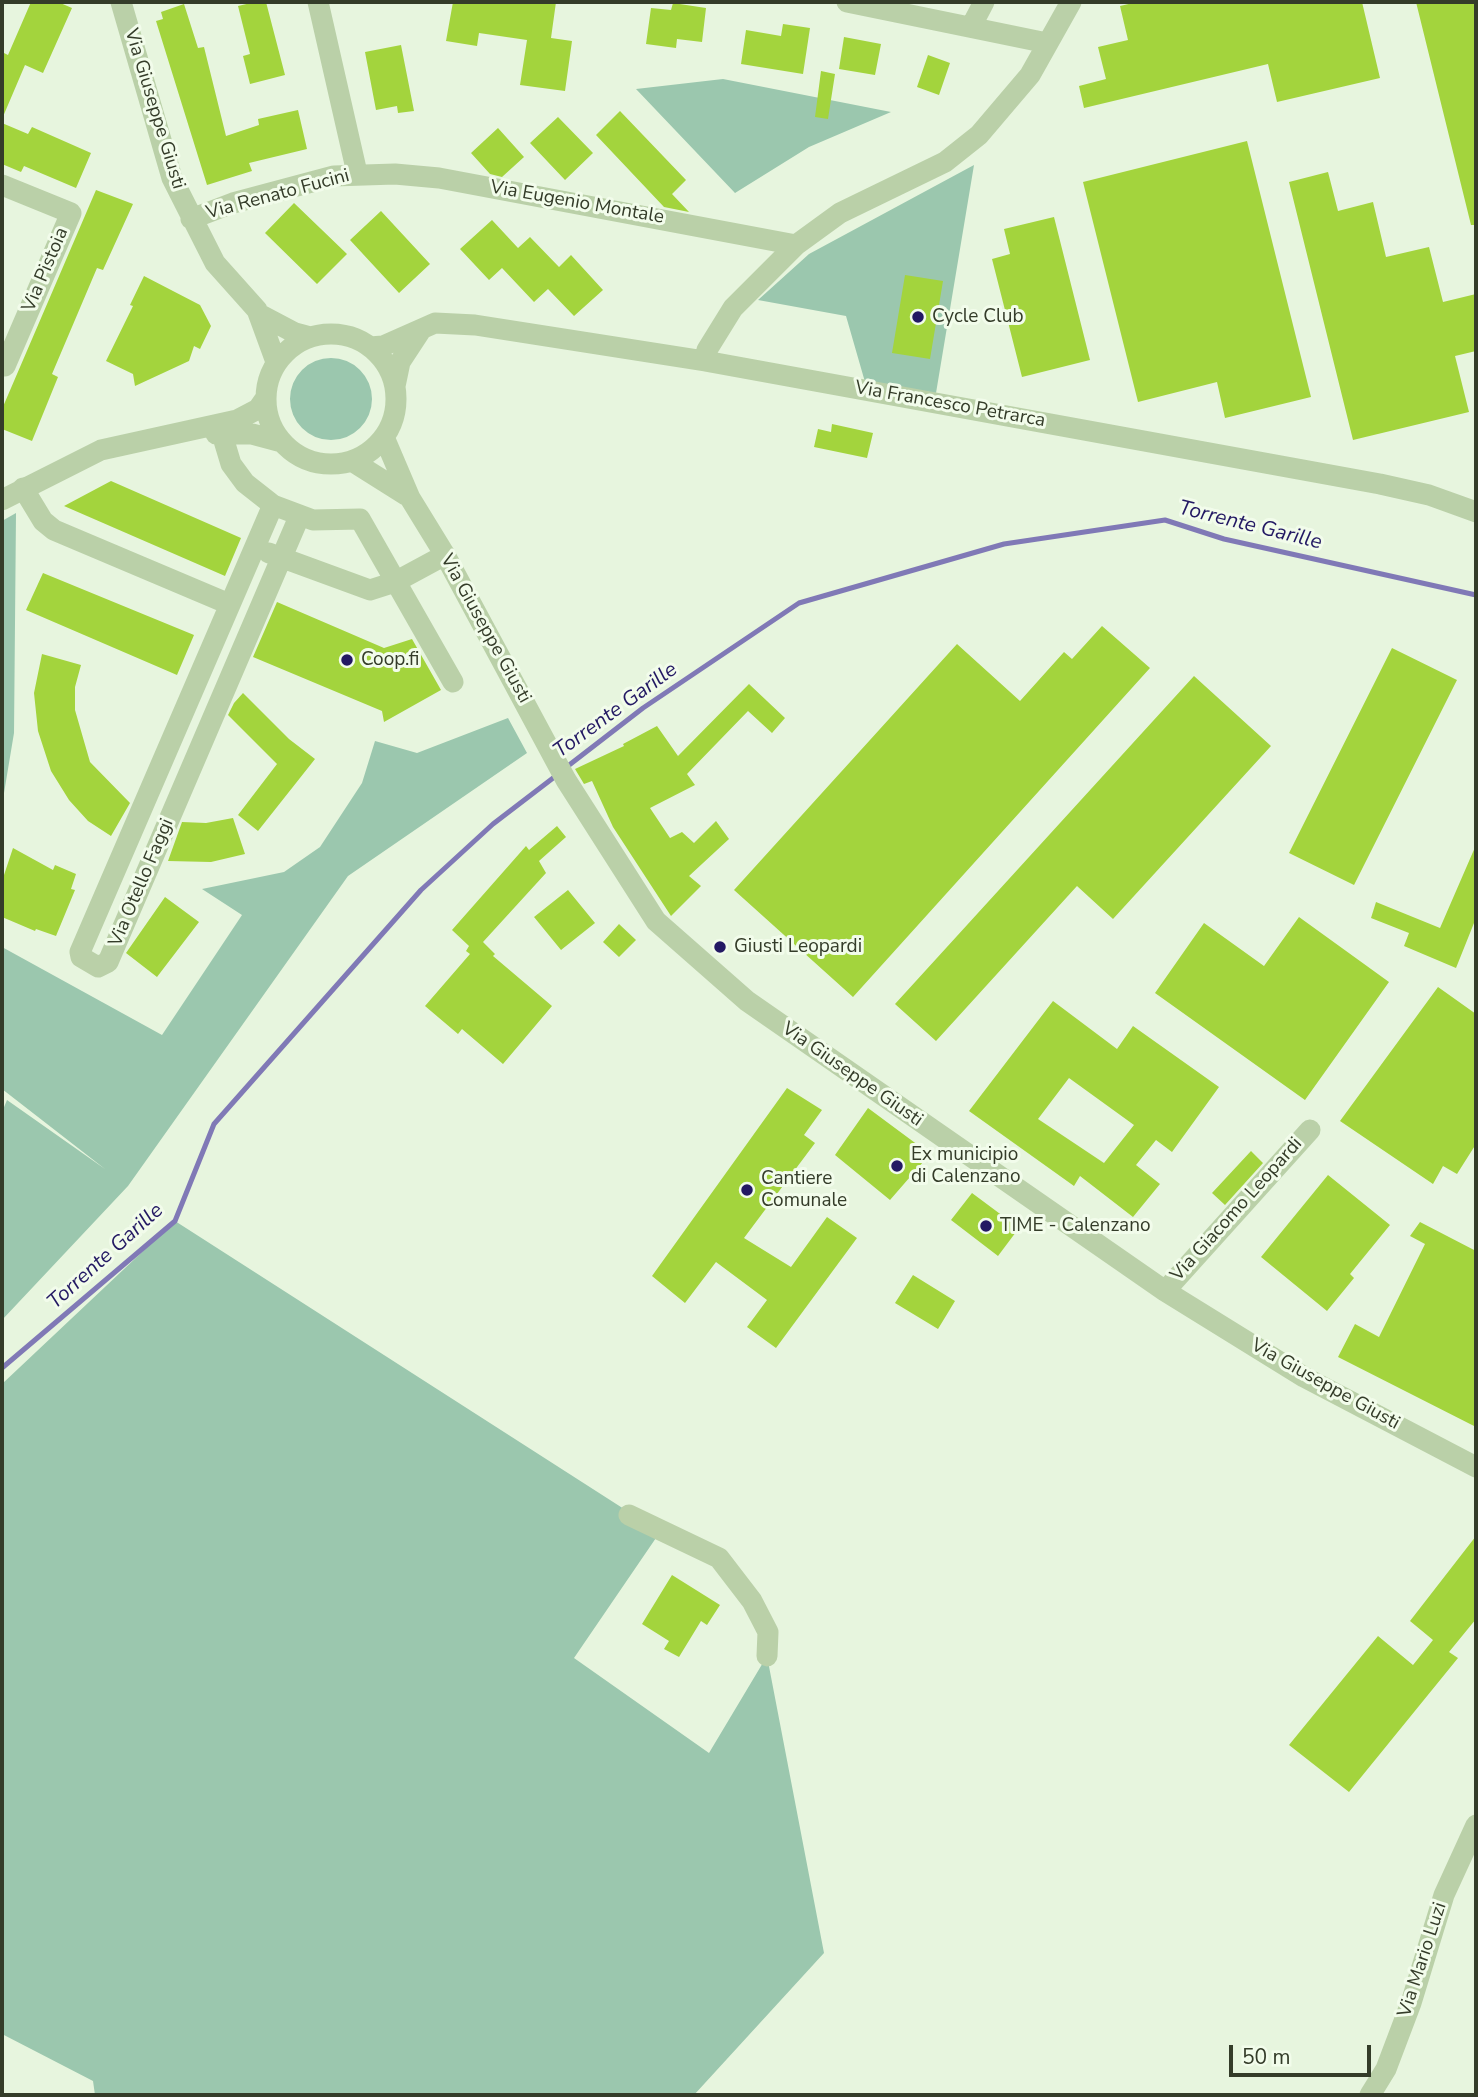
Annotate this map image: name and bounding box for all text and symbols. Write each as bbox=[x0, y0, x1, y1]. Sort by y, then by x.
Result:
street label: Via Giuseppe Giusti bbox=[119, 26, 189, 192]
street label: Via Renato Fucini bbox=[204, 165, 352, 225]
street label: Via Eugenio Montale bbox=[488, 176, 666, 230]
street label: Via Pistoia bbox=[18, 224, 74, 316]
place label: Cycle Club bbox=[932, 306, 1023, 328]
marker: Cycle Club bbox=[910, 309, 926, 325]
street label: Via Francesco Petrarca bbox=[853, 377, 1047, 433]
water label: Torrente Garille bbox=[1176, 496, 1324, 556]
street label: Via Giuseppe Giusti bbox=[435, 551, 535, 707]
place label: Coop.fi bbox=[361, 649, 419, 671]
marker: Coop.fi bbox=[339, 652, 355, 668]
water label: Torrente Garille bbox=[549, 658, 683, 764]
street label: Via Otello Faggi bbox=[105, 815, 179, 951]
place label: Giusti Leopardi bbox=[734, 936, 862, 958]
marker: Giusti Leopardi bbox=[712, 939, 728, 955]
street label: Via Giuseppe Giusti bbox=[777, 1018, 927, 1132]
street label: Via Giacomo Leopardi bbox=[1166, 1133, 1308, 1287]
place label: Ex municipio di Calenzano bbox=[911, 1144, 1020, 1188]
marker: Ex municipio di Calenzano bbox=[889, 1158, 905, 1174]
place label: Cantiere Comunale bbox=[761, 1168, 847, 1212]
marker: Cantiere Comunale bbox=[739, 1182, 755, 1198]
water label: Torrente Garille bbox=[43, 1199, 169, 1315]
place label: TIME - Calenzano bbox=[1000, 1215, 1151, 1237]
marker: TIME - Calenzano bbox=[978, 1218, 994, 1234]
street label: Via Giuseppe Giusti bbox=[1247, 1335, 1403, 1435]
street label: Via Mario Luzi bbox=[1394, 1900, 1452, 2020]
scale bar bbox=[1233, 2030, 1375, 2074]
text: 50 m bbox=[1242, 2043, 1291, 2071]

